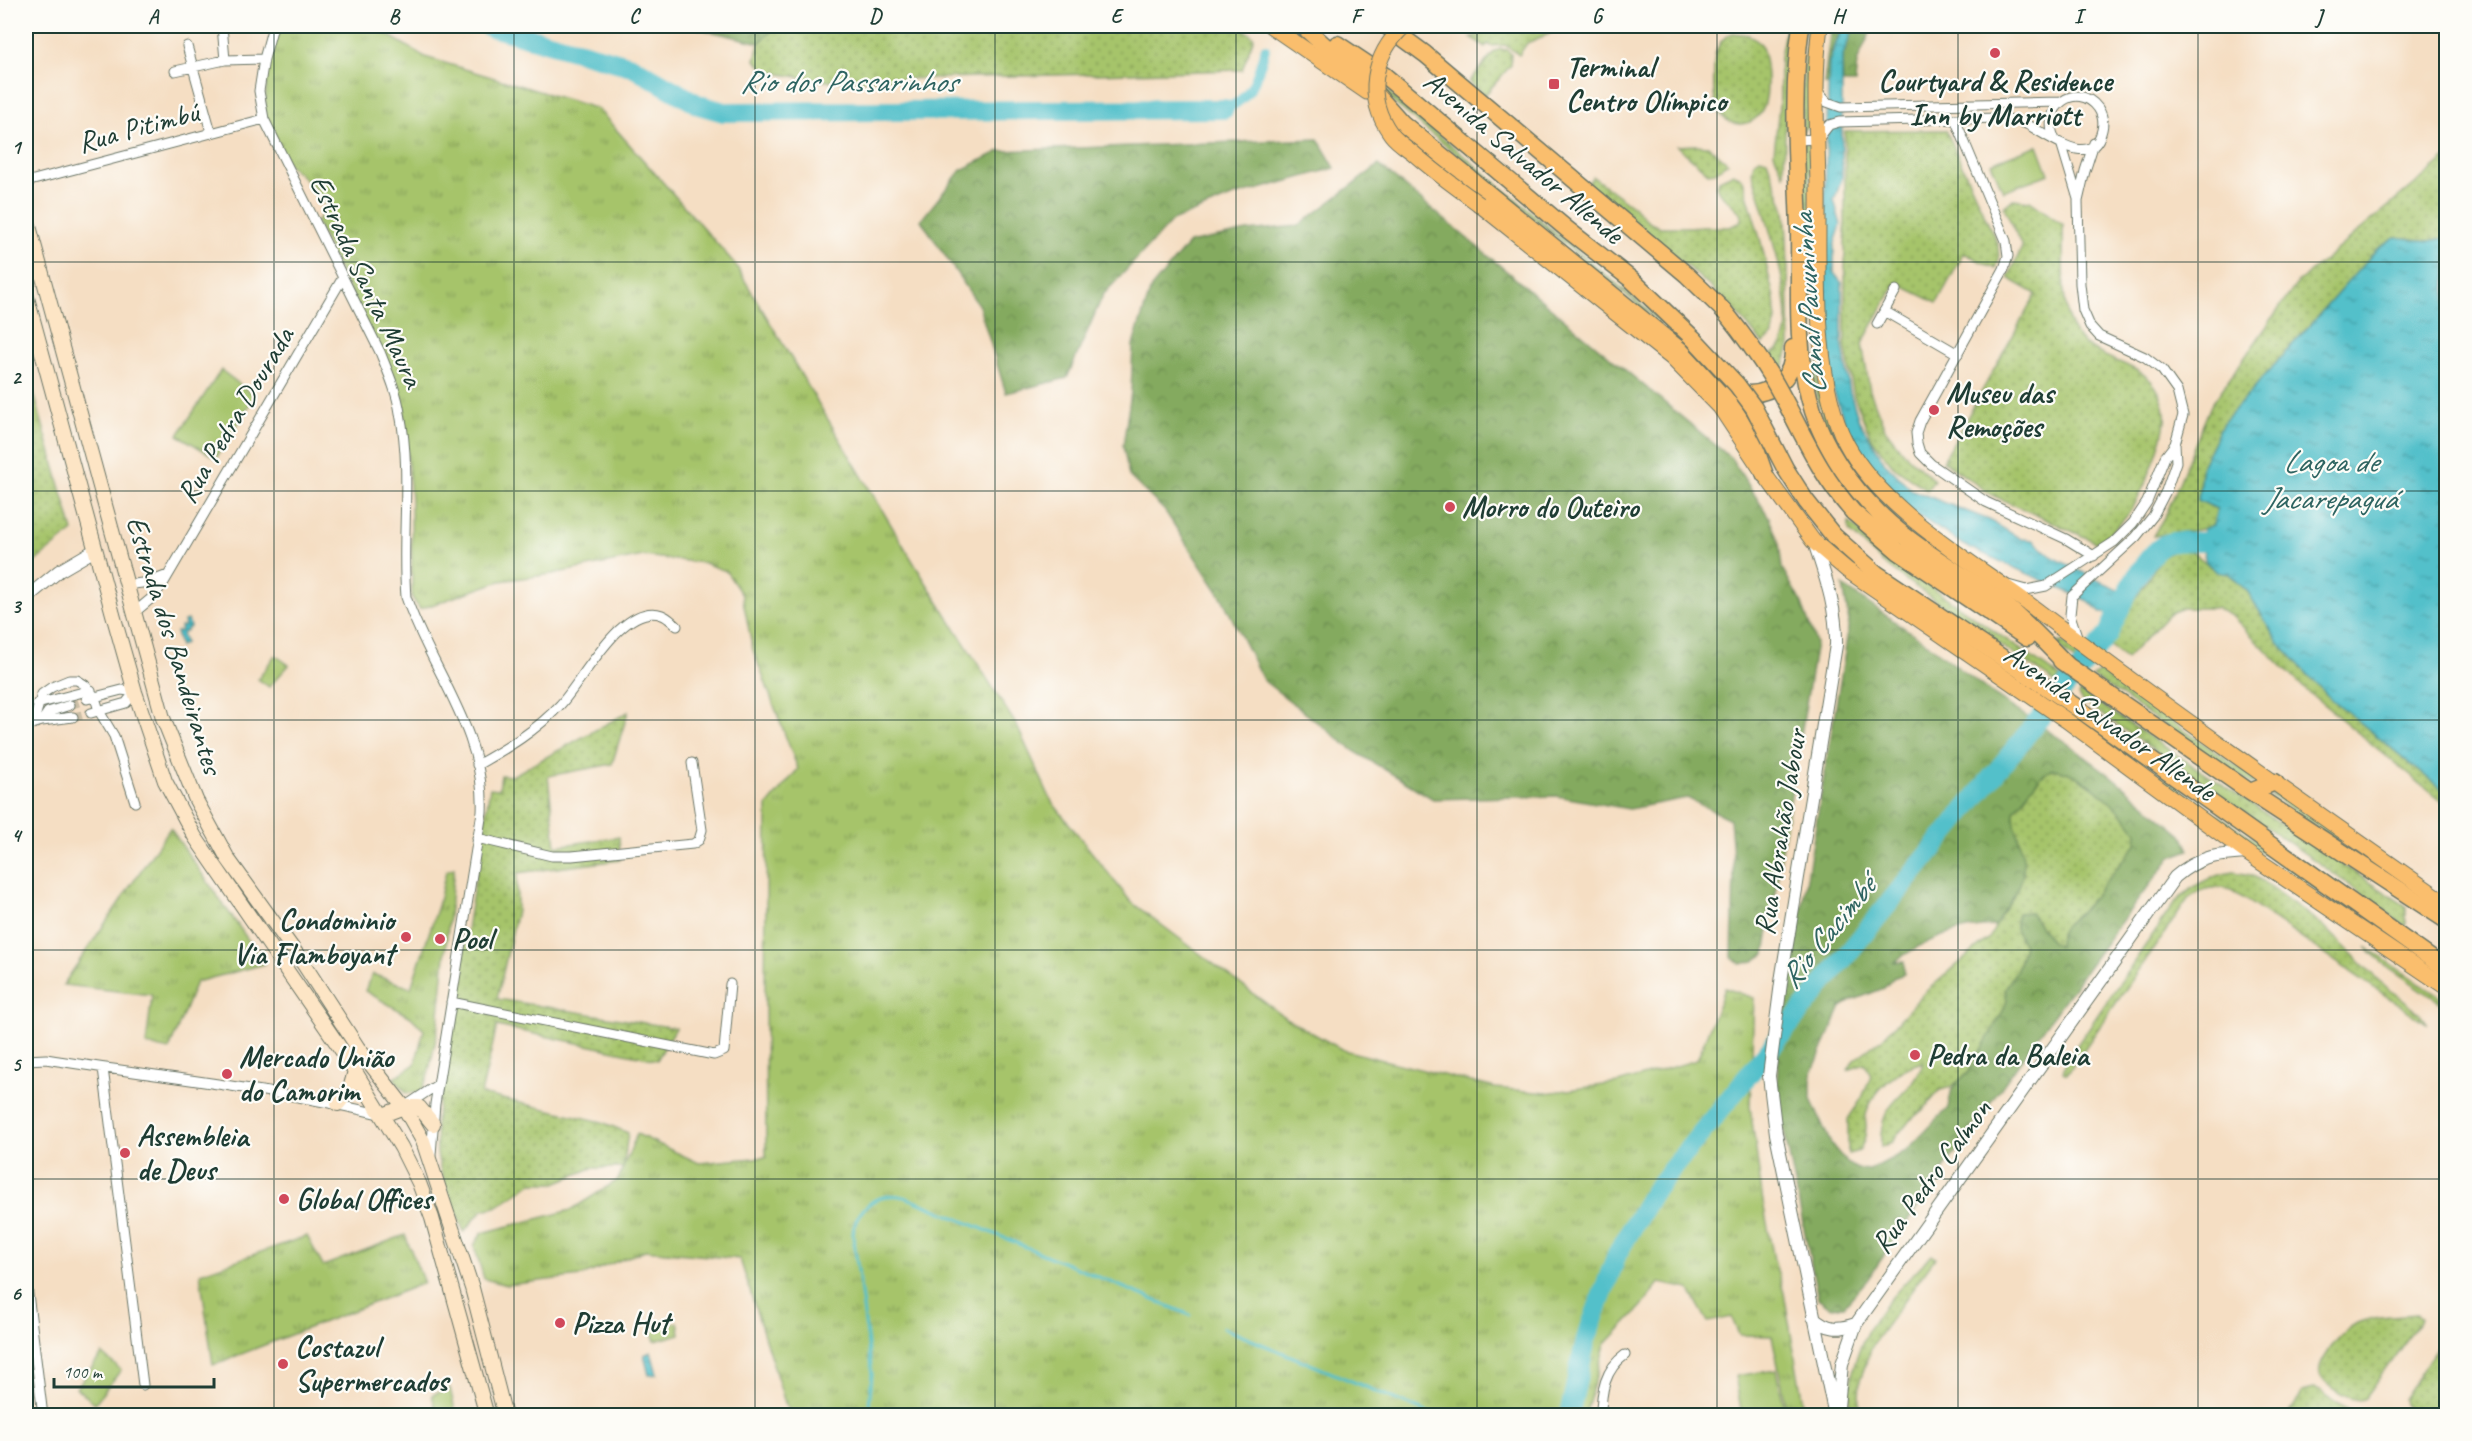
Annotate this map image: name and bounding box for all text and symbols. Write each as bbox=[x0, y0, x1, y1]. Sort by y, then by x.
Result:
text: A bbox=[148, 4, 160, 29]
text: B bbox=[389, 4, 401, 29]
text: C bbox=[629, 4, 641, 29]
text: D bbox=[869, 4, 883, 29]
text: E bbox=[1111, 4, 1125, 29]
text: F bbox=[1351, 4, 1365, 29]
text: G bbox=[1592, 4, 1605, 29]
text: H bbox=[1832, 4, 1847, 29]
text: I bbox=[2074, 4, 2087, 29]
text: J bbox=[2314, 4, 2326, 29]
marker: Courtyard & Residence Inn by Marriott bbox=[1988, 46, 2002, 60]
place label: Terminal Centro Olímpico bbox=[1566, 48, 1729, 120]
water label: Rio dos Passarinhos bbox=[740, 61, 961, 102]
street label: Avenida Salvador Allende bbox=[1416, 62, 1634, 253]
place label: Courtyard & Residence Inn by Marriott bbox=[1878, 62, 2115, 134]
marker: Terminal Centro Olímpico bbox=[1547, 77, 1561, 91]
street label: Rua Pitimbú bbox=[73, 92, 205, 161]
text: 1 bbox=[12, 135, 23, 160]
street label: Estrada Santa Maura bbox=[301, 169, 434, 395]
water label: Canal Pavuninha bbox=[1781, 208, 1835, 396]
street label: Rua Pedra Dourada bbox=[168, 318, 303, 510]
text: 2 bbox=[12, 365, 23, 390]
place label: Museu das Remoções bbox=[1946, 374, 2057, 446]
marker: Museu das Remoções bbox=[1927, 403, 1941, 417]
water label: Lagoa de Jacarepaguá bbox=[2261, 441, 2403, 519]
place label: Morro do Outeiro bbox=[1462, 488, 1641, 526]
marker: Morro do Outeiro bbox=[1443, 500, 1457, 514]
street label: Estrada dos Bandeirantes bbox=[118, 512, 233, 781]
text: 3 bbox=[12, 594, 23, 619]
street label: Avenida Salvador Allende bbox=[1997, 635, 2225, 811]
street label: Rua Abrahão Jabour bbox=[1745, 724, 1815, 938]
text: 4 bbox=[12, 823, 24, 848]
water label: Rio Cacimbé bbox=[1770, 861, 1891, 997]
place label: Condominio Via Flamboyant bbox=[233, 901, 399, 973]
place label: Pool bbox=[452, 920, 498, 958]
marker: Condominio Via Flamboyant bbox=[399, 930, 413, 944]
marker: Pool bbox=[433, 932, 447, 946]
place label: Pedra da Baleia bbox=[1927, 1036, 2091, 1074]
place label: Mercado União do Camorim bbox=[239, 1038, 395, 1110]
marker: Pedra da Baleia bbox=[1908, 1048, 1922, 1062]
text: 5 bbox=[12, 1052, 23, 1077]
marker: Mercado União do Camorim bbox=[220, 1067, 234, 1081]
street label: Rua Pedro Calmon bbox=[1862, 1091, 2000, 1261]
place label: Assembleia de Deus bbox=[137, 1117, 251, 1189]
marker: Assembleia de Deus bbox=[118, 1146, 132, 1160]
place label: Global Offices bbox=[296, 1180, 435, 1218]
marker: Global Offices bbox=[277, 1192, 291, 1206]
text: 6 bbox=[11, 1281, 22, 1306]
place label: Pizza Hut bbox=[572, 1304, 674, 1342]
marker: Pizza Hut bbox=[553, 1316, 567, 1330]
place label: Costazul Supermercados bbox=[295, 1328, 451, 1400]
scale bar bbox=[54, 1351, 214, 1389]
marker: Costazul Supermercados bbox=[276, 1357, 290, 1371]
text: 100 m bbox=[63, 1361, 104, 1383]

